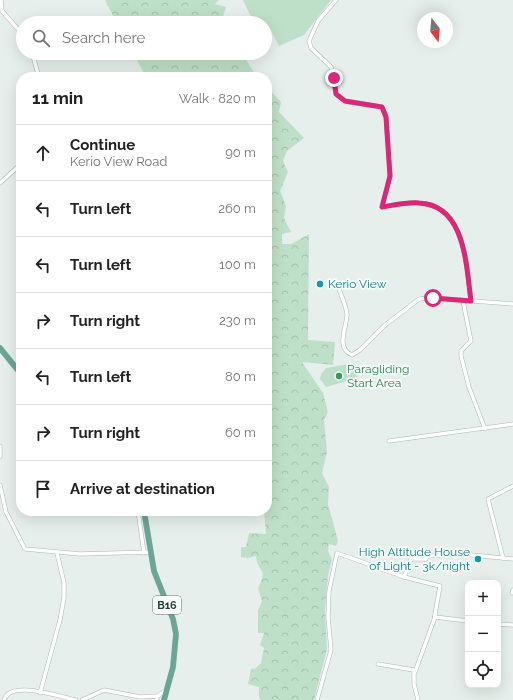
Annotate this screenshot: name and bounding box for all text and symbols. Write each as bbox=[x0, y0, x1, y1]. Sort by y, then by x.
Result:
north arrow bbox=[417, 12, 453, 48]
search box bbox=[16, 16, 272, 60]
icon: search bbox=[30, 27, 52, 49]
text: Search here bbox=[62, 29, 145, 47]
route end bbox=[325, 69, 343, 87]
text: 11 min bbox=[32, 88, 83, 108]
text: Walk · 820 m bbox=[179, 91, 256, 106]
text: Continue bbox=[70, 136, 135, 154]
icon: ahead bbox=[32, 142, 54, 164]
text: 90 m bbox=[225, 145, 256, 160]
text: Kerio View Road bbox=[70, 154, 167, 169]
icon: left bbox=[32, 198, 54, 220]
text: Turn left bbox=[70, 200, 131, 218]
text: 260 m bbox=[218, 201, 256, 216]
icon: left bbox=[32, 254, 54, 276]
text: Turn left bbox=[70, 256, 131, 274]
text: 100 m bbox=[219, 257, 256, 272]
place label: Kerio View bbox=[328, 277, 387, 291]
marker: Kerio View bbox=[315, 279, 325, 289]
route start bbox=[424, 289, 442, 307]
icon: right bbox=[32, 310, 54, 332]
text: Turn right bbox=[70, 312, 140, 330]
text: 230 m bbox=[219, 313, 256, 328]
place label: Paragliding Start Area bbox=[347, 362, 409, 390]
icon: left bbox=[32, 366, 54, 388]
text: Turn left bbox=[70, 368, 131, 386]
text: 80 m bbox=[225, 369, 256, 384]
marker: Paragliding Start Area bbox=[334, 371, 344, 381]
icon: right bbox=[32, 422, 54, 444]
text: Turn right bbox=[70, 424, 140, 442]
text: 60 m bbox=[225, 425, 256, 440]
icon: arrive bbox=[32, 478, 54, 500]
text: Arrive at destination bbox=[70, 480, 215, 498]
place label: High Altitude House of Light - 3k/night bbox=[359, 545, 470, 573]
marker: High Altitude House of Light - 3k/night bbox=[473, 554, 483, 564]
map controls bbox=[465, 580, 501, 688]
button: + bbox=[465, 580, 501, 616]
road number: B16 bbox=[153, 596, 181, 614]
button: − bbox=[465, 616, 501, 652]
button: locate bbox=[465, 652, 501, 688]

